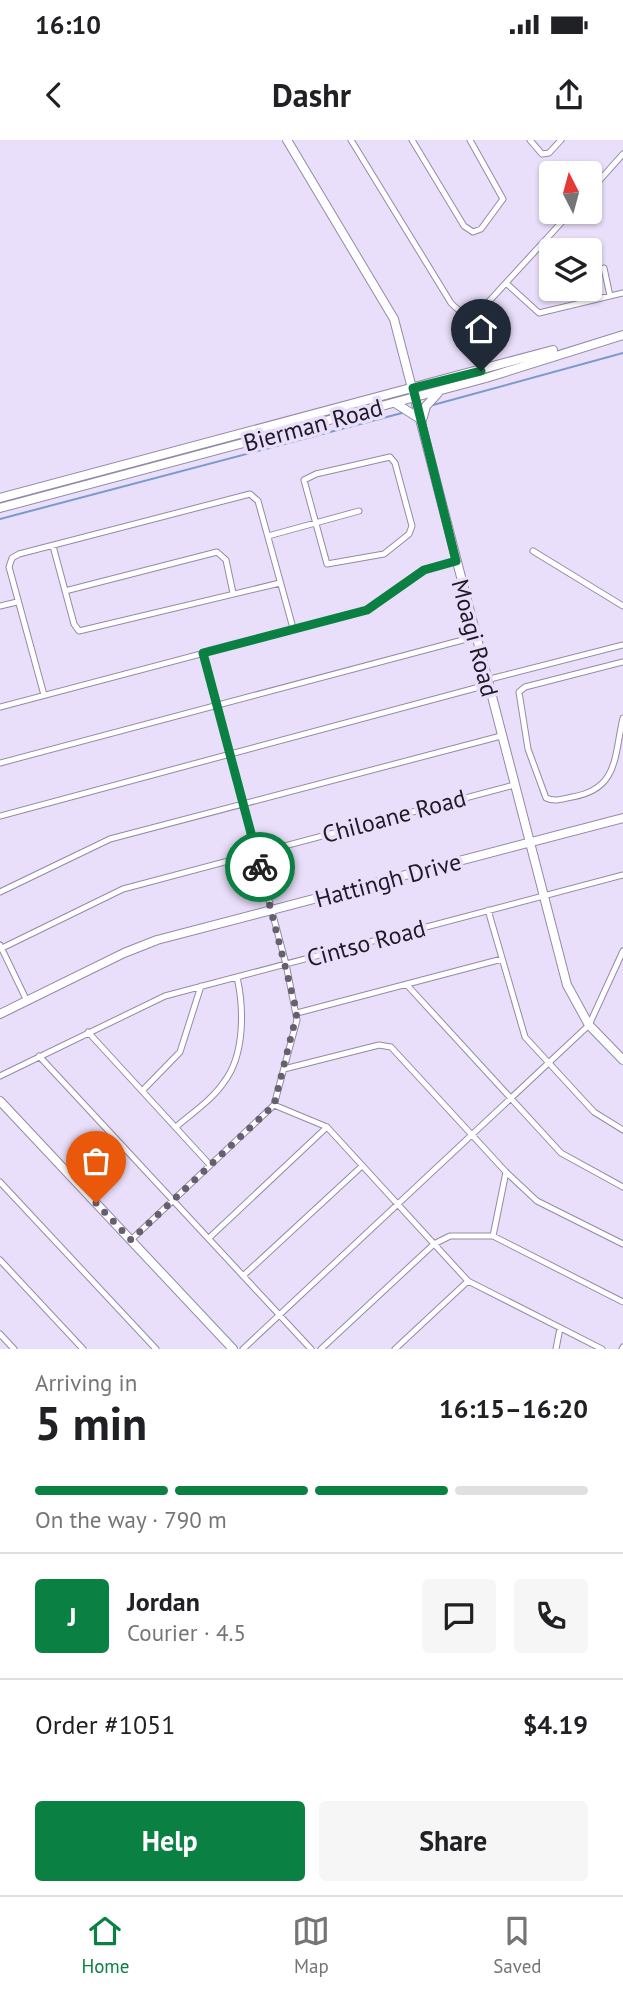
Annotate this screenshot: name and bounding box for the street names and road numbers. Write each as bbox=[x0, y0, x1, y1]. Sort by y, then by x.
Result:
street label: Bierman Road bbox=[240, 392, 386, 458]
street label: Moagi Road bbox=[444, 576, 506, 700]
street label: Chiloane Road bbox=[319, 782, 469, 850]
street label: Hattingh Drive bbox=[312, 846, 464, 914]
street label: Cintso Road bbox=[303, 912, 429, 974]

